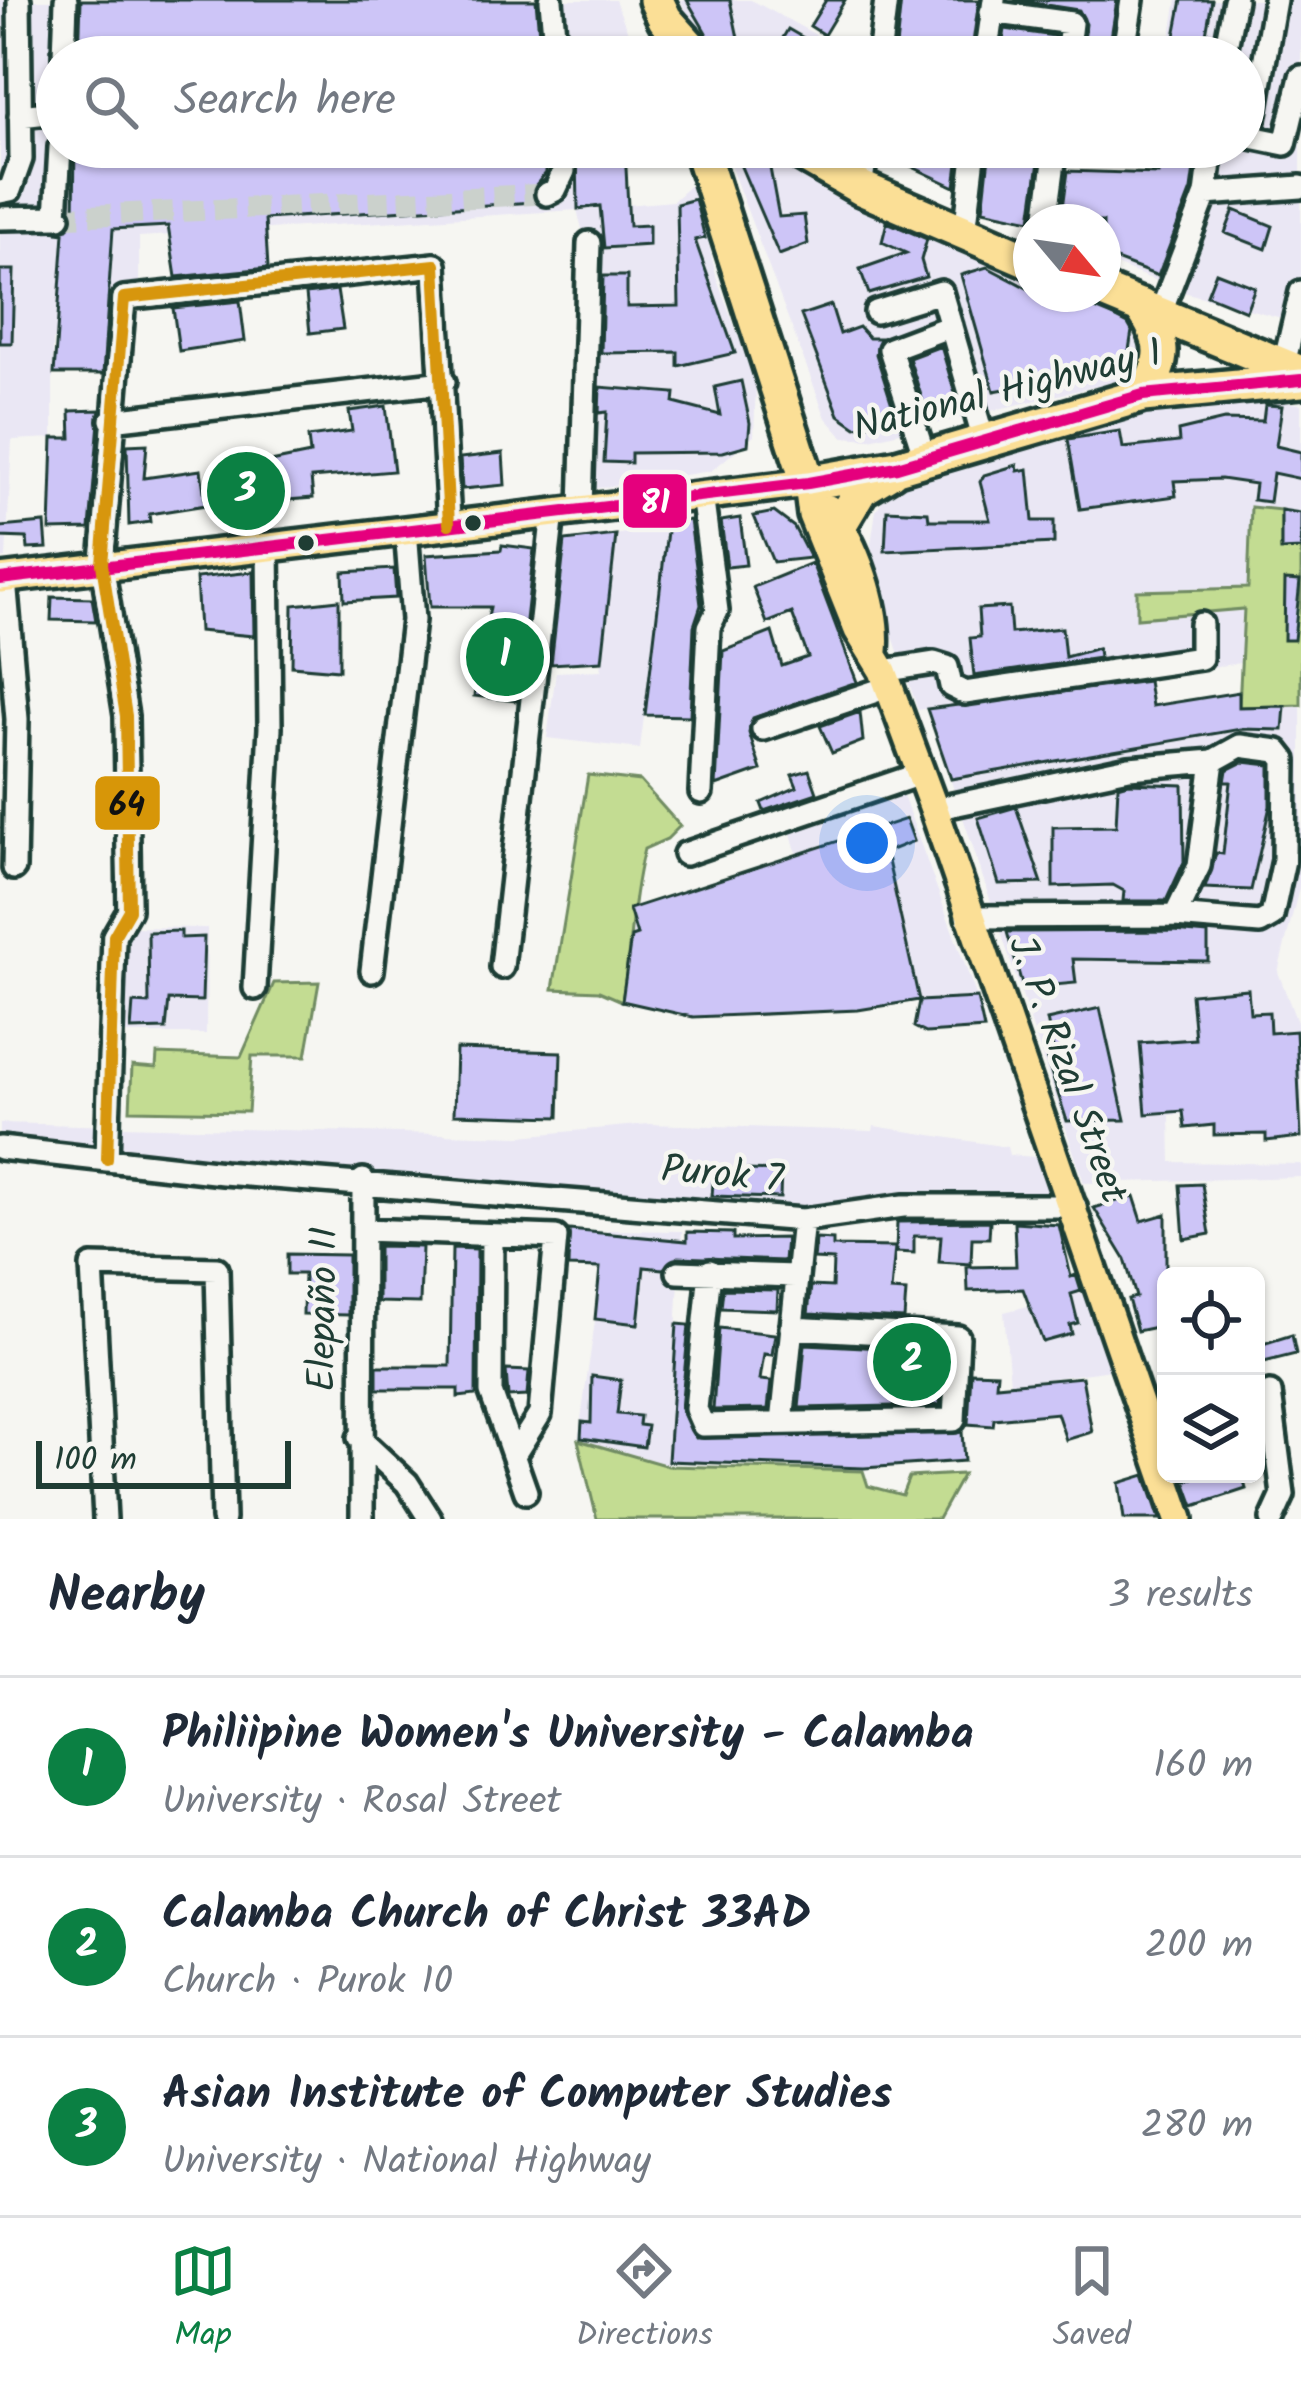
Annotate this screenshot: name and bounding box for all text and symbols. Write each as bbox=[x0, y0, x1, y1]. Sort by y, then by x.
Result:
search box bbox=[36, 36, 1265, 168]
text: Search here bbox=[174, 66, 396, 138]
icon: search bbox=[78, 69, 144, 135]
north arrow bbox=[1013, 204, 1121, 312]
street label: National Highway 1 bbox=[847, 324, 1169, 460]
pin: 3 bbox=[207, 446, 285, 536]
line badge: 81 bbox=[621, 472, 689, 530]
text: 81 bbox=[640, 478, 670, 531]
unlabelled marker bbox=[462, 512, 484, 534]
unlabelled marker bbox=[295, 532, 317, 554]
pin: 1 bbox=[466, 612, 544, 702]
line badge: 64 bbox=[93, 774, 162, 832]
text: 64 bbox=[109, 780, 145, 833]
your location bbox=[837, 813, 897, 873]
street label: J. P. Rizal Street bbox=[989, 927, 1143, 1213]
street label: Purok 7 bbox=[658, 1140, 787, 1212]
street label: Elepaño II bbox=[293, 1226, 357, 1392]
map controls bbox=[1157, 1267, 1265, 1483]
button: locate bbox=[1157, 1267, 1265, 1375]
pin: 2 bbox=[873, 1317, 951, 1407]
button: layers bbox=[1157, 1375, 1265, 1483]
scale bar bbox=[36, 1435, 291, 1488]
text: 100 m bbox=[54, 1435, 137, 1488]
text: Nearby bbox=[48, 1557, 205, 1638]
text: 3 results bbox=[1108, 1566, 1253, 1628]
text: Philiipine Women's University - Calamba bbox=[162, 1700, 974, 1772]
text: 1 bbox=[81, 1736, 93, 1798]
text: 160 m bbox=[1153, 1736, 1253, 1798]
text: University · Rosal Street bbox=[162, 1772, 562, 1834]
text: Calamba Church of Christ 33AD bbox=[162, 1880, 811, 1952]
text: 2 bbox=[76, 1916, 98, 1978]
text: 200 m bbox=[1145, 1916, 1253, 1978]
text: Church · Purok 10 bbox=[162, 1952, 453, 2014]
text: Asian Institute of Computer Studies bbox=[162, 2060, 892, 2132]
text: 3 bbox=[76, 2096, 98, 2158]
text: 280 m bbox=[1141, 2096, 1253, 2158]
text: University · National Highway bbox=[162, 2132, 651, 2194]
tab: Map bbox=[170, 2238, 236, 2363]
tab: Directions bbox=[576, 2238, 713, 2363]
tab: Saved bbox=[1053, 2238, 1131, 2363]

